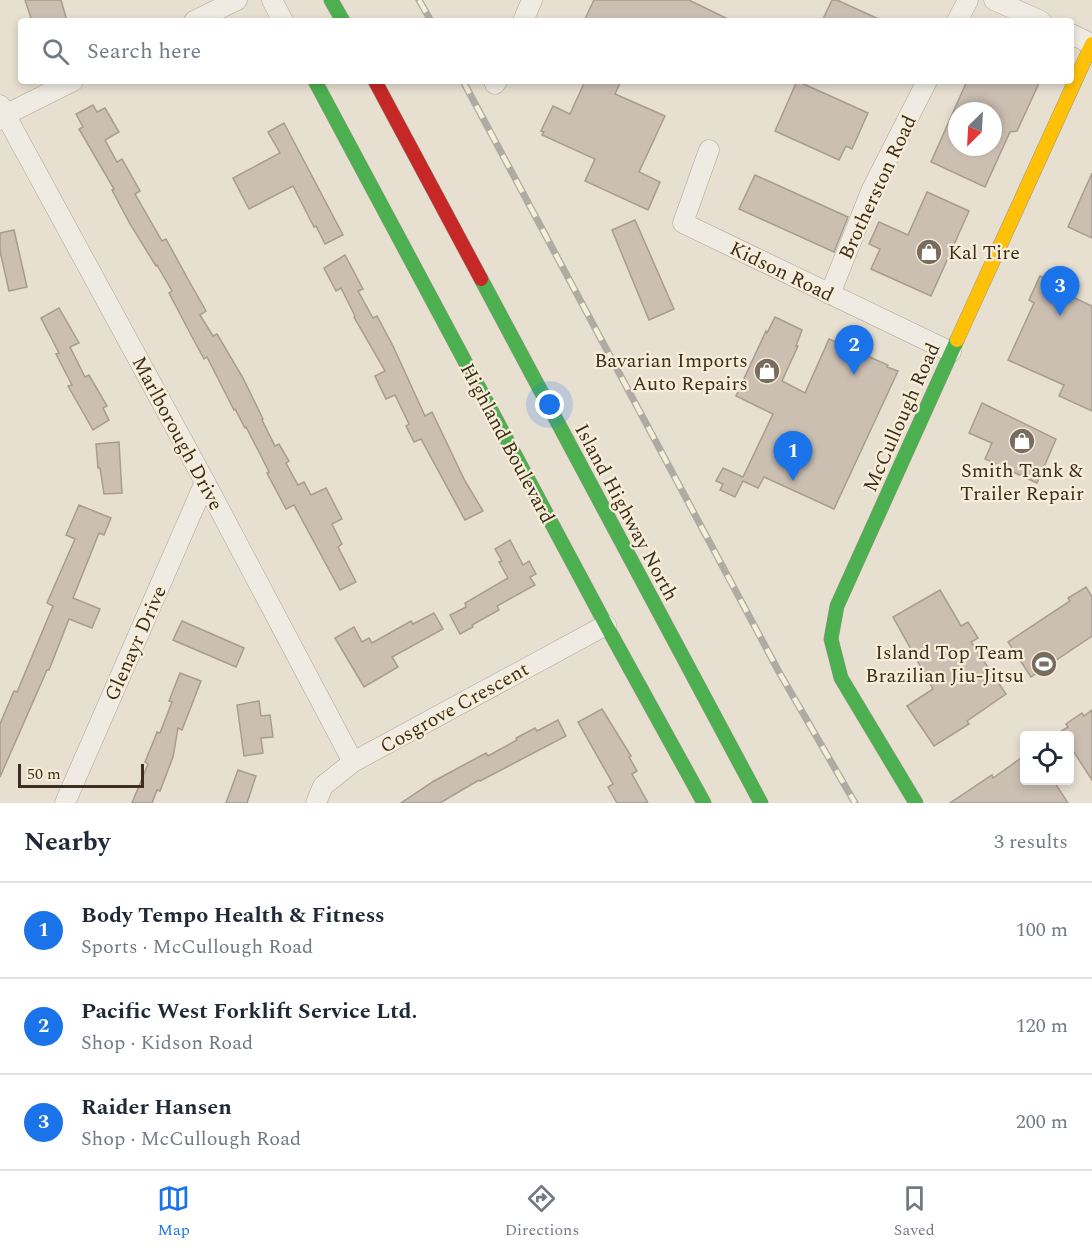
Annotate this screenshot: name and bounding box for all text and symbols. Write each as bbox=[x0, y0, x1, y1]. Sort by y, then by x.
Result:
search box bbox=[18, 18, 1074, 84]
icon: search bbox=[39, 35, 72, 68]
text: Search here bbox=[87, 35, 201, 68]
north arrow bbox=[948, 102, 1002, 156]
street label: Brotherston Road bbox=[831, 110, 925, 265]
street label: Kidson Road bbox=[724, 234, 839, 310]
shop icon: Kal Tire bbox=[914, 237, 944, 267]
place label: Kal Tire bbox=[948, 238, 1020, 268]
pin: 3 bbox=[1040, 266, 1080, 316]
pin: 2 bbox=[834, 326, 874, 375]
street label: McCullough Road bbox=[856, 338, 948, 497]
place label: Bavarian Imports Auto Repairs bbox=[594, 346, 748, 399]
street label: Marlborough Drive bbox=[124, 351, 231, 516]
shop icon: Bavarian Imports Auto Repairs bbox=[752, 356, 782, 386]
street label: Highland Boulevard bbox=[452, 358, 562, 529]
your location bbox=[535, 390, 564, 419]
street label: Island Highway North bbox=[567, 418, 686, 607]
shop icon: Smith Tank & Trailer Repair bbox=[1007, 426, 1037, 456]
pin: 1 bbox=[774, 432, 812, 481]
place label: Smith Tank & Trailer Repair bbox=[960, 456, 1084, 509]
street label: Glenayr Drive bbox=[97, 581, 175, 706]
place label: Island Top Team Brazilian Jiu-Jitsu bbox=[865, 638, 1024, 691]
sports icon: Island Top Team Brazilian Jiu-Jitsu bbox=[1029, 649, 1059, 679]
street label: Cosgrove Crescent bbox=[375, 654, 534, 761]
map controls bbox=[1020, 731, 1074, 785]
button: locate bbox=[1020, 731, 1074, 785]
scale bar bbox=[18, 761, 144, 788]
text: 50 m bbox=[27, 762, 61, 786]
text: Nearby bbox=[24, 822, 110, 862]
text: 3 results bbox=[994, 827, 1068, 857]
text: Body Tempo Health & Fitness bbox=[81, 899, 385, 932]
text: 1 bbox=[38, 915, 49, 945]
text: 100 m bbox=[1016, 915, 1068, 945]
text: Sports · McCullough Road bbox=[81, 932, 313, 962]
text: Pacific West Forklift Service Ltd. bbox=[81, 995, 417, 1028]
text: 2 bbox=[38, 1011, 49, 1041]
text: 120 m bbox=[1016, 1011, 1068, 1041]
text: Shop · Kidson Road bbox=[81, 1028, 253, 1058]
text: Raider Hansen bbox=[81, 1091, 232, 1124]
text: 3 bbox=[38, 1107, 49, 1137]
text: 200 m bbox=[1016, 1107, 1068, 1137]
text: Shop · McCullough Road bbox=[81, 1124, 301, 1154]
tab: Map bbox=[157, 1182, 190, 1242]
tab: Directions bbox=[505, 1182, 579, 1242]
tab: Saved bbox=[894, 1182, 935, 1242]

